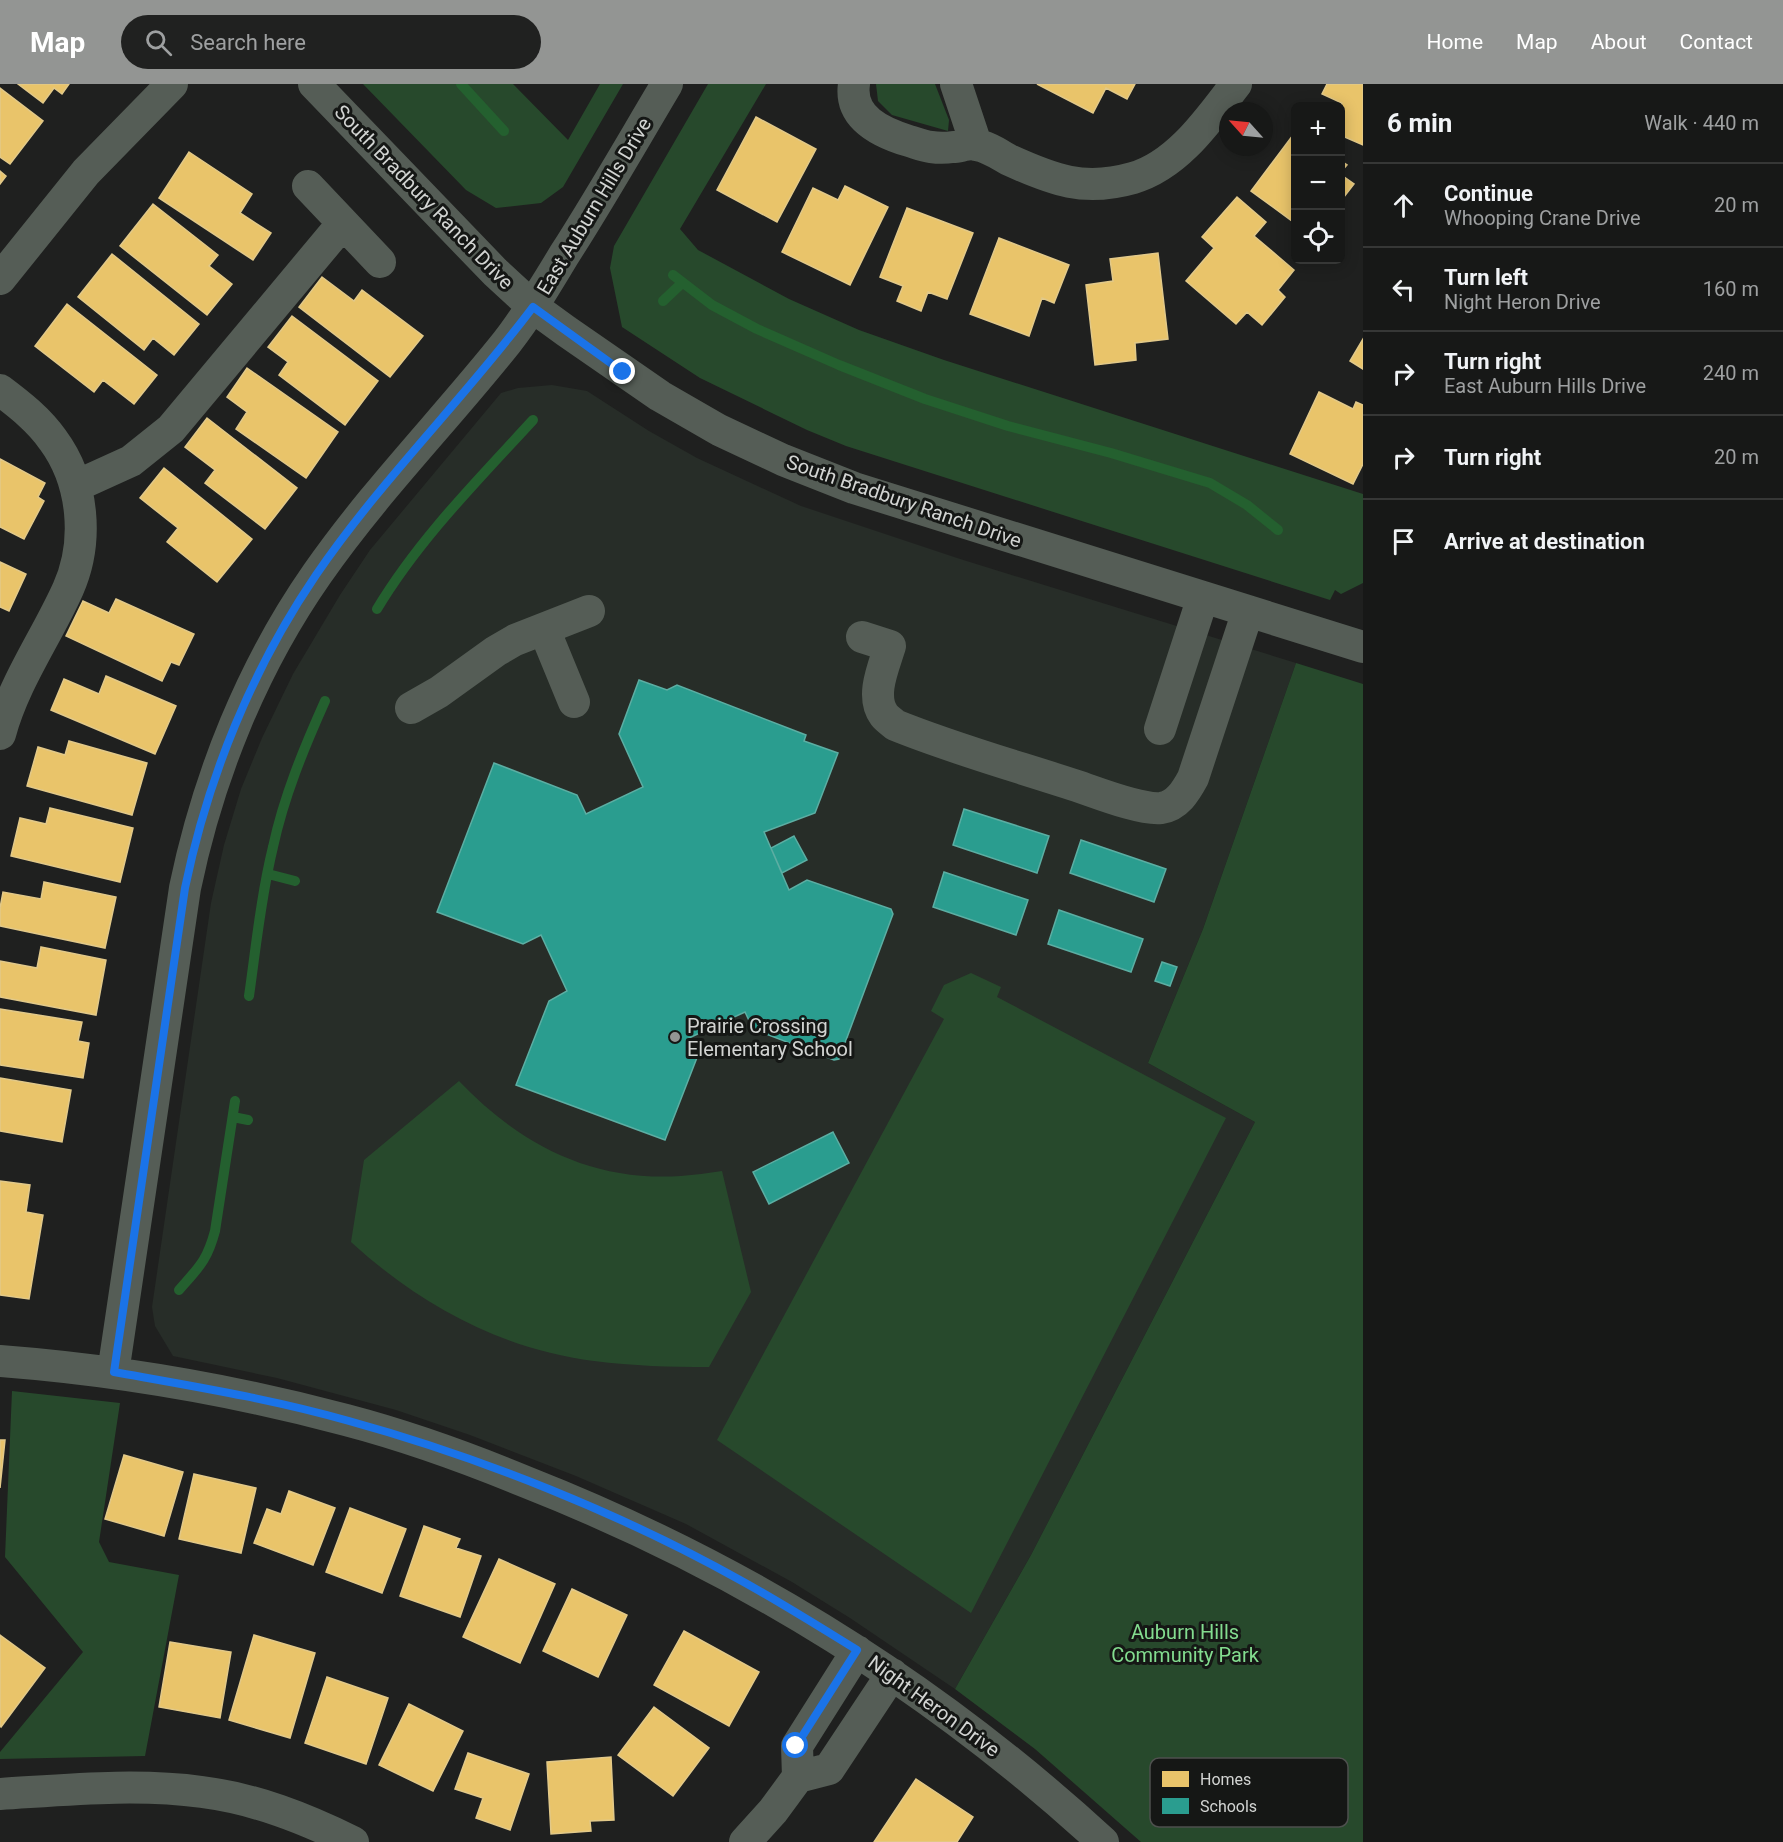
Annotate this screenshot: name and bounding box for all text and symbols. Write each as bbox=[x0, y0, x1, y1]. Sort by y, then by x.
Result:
search box bbox=[121, 15, 541, 69]
text: Map bbox=[30, 26, 85, 59]
icon: search bbox=[142, 26, 175, 59]
text: Search here bbox=[190, 30, 306, 55]
text: Home bbox=[1427, 30, 1483, 54]
text: Map bbox=[1516, 30, 1558, 54]
text: About bbox=[1591, 30, 1647, 54]
text: Contact bbox=[1680, 30, 1753, 54]
street label: South Bradbury Ranch Drive bbox=[330, 100, 518, 294]
north arrow bbox=[1219, 102, 1273, 156]
map controls bbox=[1291, 102, 1345, 264]
button: + bbox=[1291, 102, 1345, 156]
text: 6 min bbox=[1387, 108, 1452, 138]
text: Walk · 440 m bbox=[1644, 111, 1759, 135]
street label: East Auburn Hills Drive bbox=[532, 113, 656, 299]
button: − bbox=[1291, 156, 1345, 210]
text: Continue bbox=[1444, 181, 1533, 206]
icon: ahead bbox=[1387, 189, 1420, 222]
text: 20 m bbox=[1714, 193, 1759, 217]
text: Whooping Crane Drive bbox=[1444, 206, 1641, 230]
button: locate bbox=[1291, 210, 1345, 264]
text: Turn left bbox=[1444, 265, 1528, 290]
icon: left bbox=[1387, 273, 1420, 306]
text: 160 m bbox=[1703, 277, 1759, 301]
text: Night Heron Drive bbox=[1444, 290, 1601, 314]
text: Turn right bbox=[1444, 349, 1541, 374]
icon: right bbox=[1387, 357, 1420, 390]
route end bbox=[609, 358, 635, 384]
text: 240 m bbox=[1703, 361, 1759, 385]
text: East Auburn Hills Drive bbox=[1444, 374, 1646, 398]
icon: right bbox=[1387, 441, 1420, 474]
text: Turn right bbox=[1444, 445, 1541, 470]
text: 20 m bbox=[1714, 445, 1759, 469]
street label: South Bradbury Ranch Drive bbox=[783, 449, 1025, 553]
icon: arrive bbox=[1387, 525, 1420, 558]
text: Arrive at destination bbox=[1444, 529, 1645, 554]
place label: Prairie Crossing Elementary School bbox=[687, 1014, 853, 1061]
marker: Prairie Crossing Elementary School bbox=[668, 1030, 682, 1044]
park label: Auburn Hills Community Park bbox=[1111, 1620, 1260, 1667]
street label: Night Heron Drive bbox=[864, 1650, 1004, 1762]
route start bbox=[782, 1732, 808, 1758]
legend bbox=[1150, 1758, 1348, 1827]
text: Homes bbox=[1200, 1770, 1251, 1789]
text: Schools bbox=[1200, 1797, 1257, 1816]

